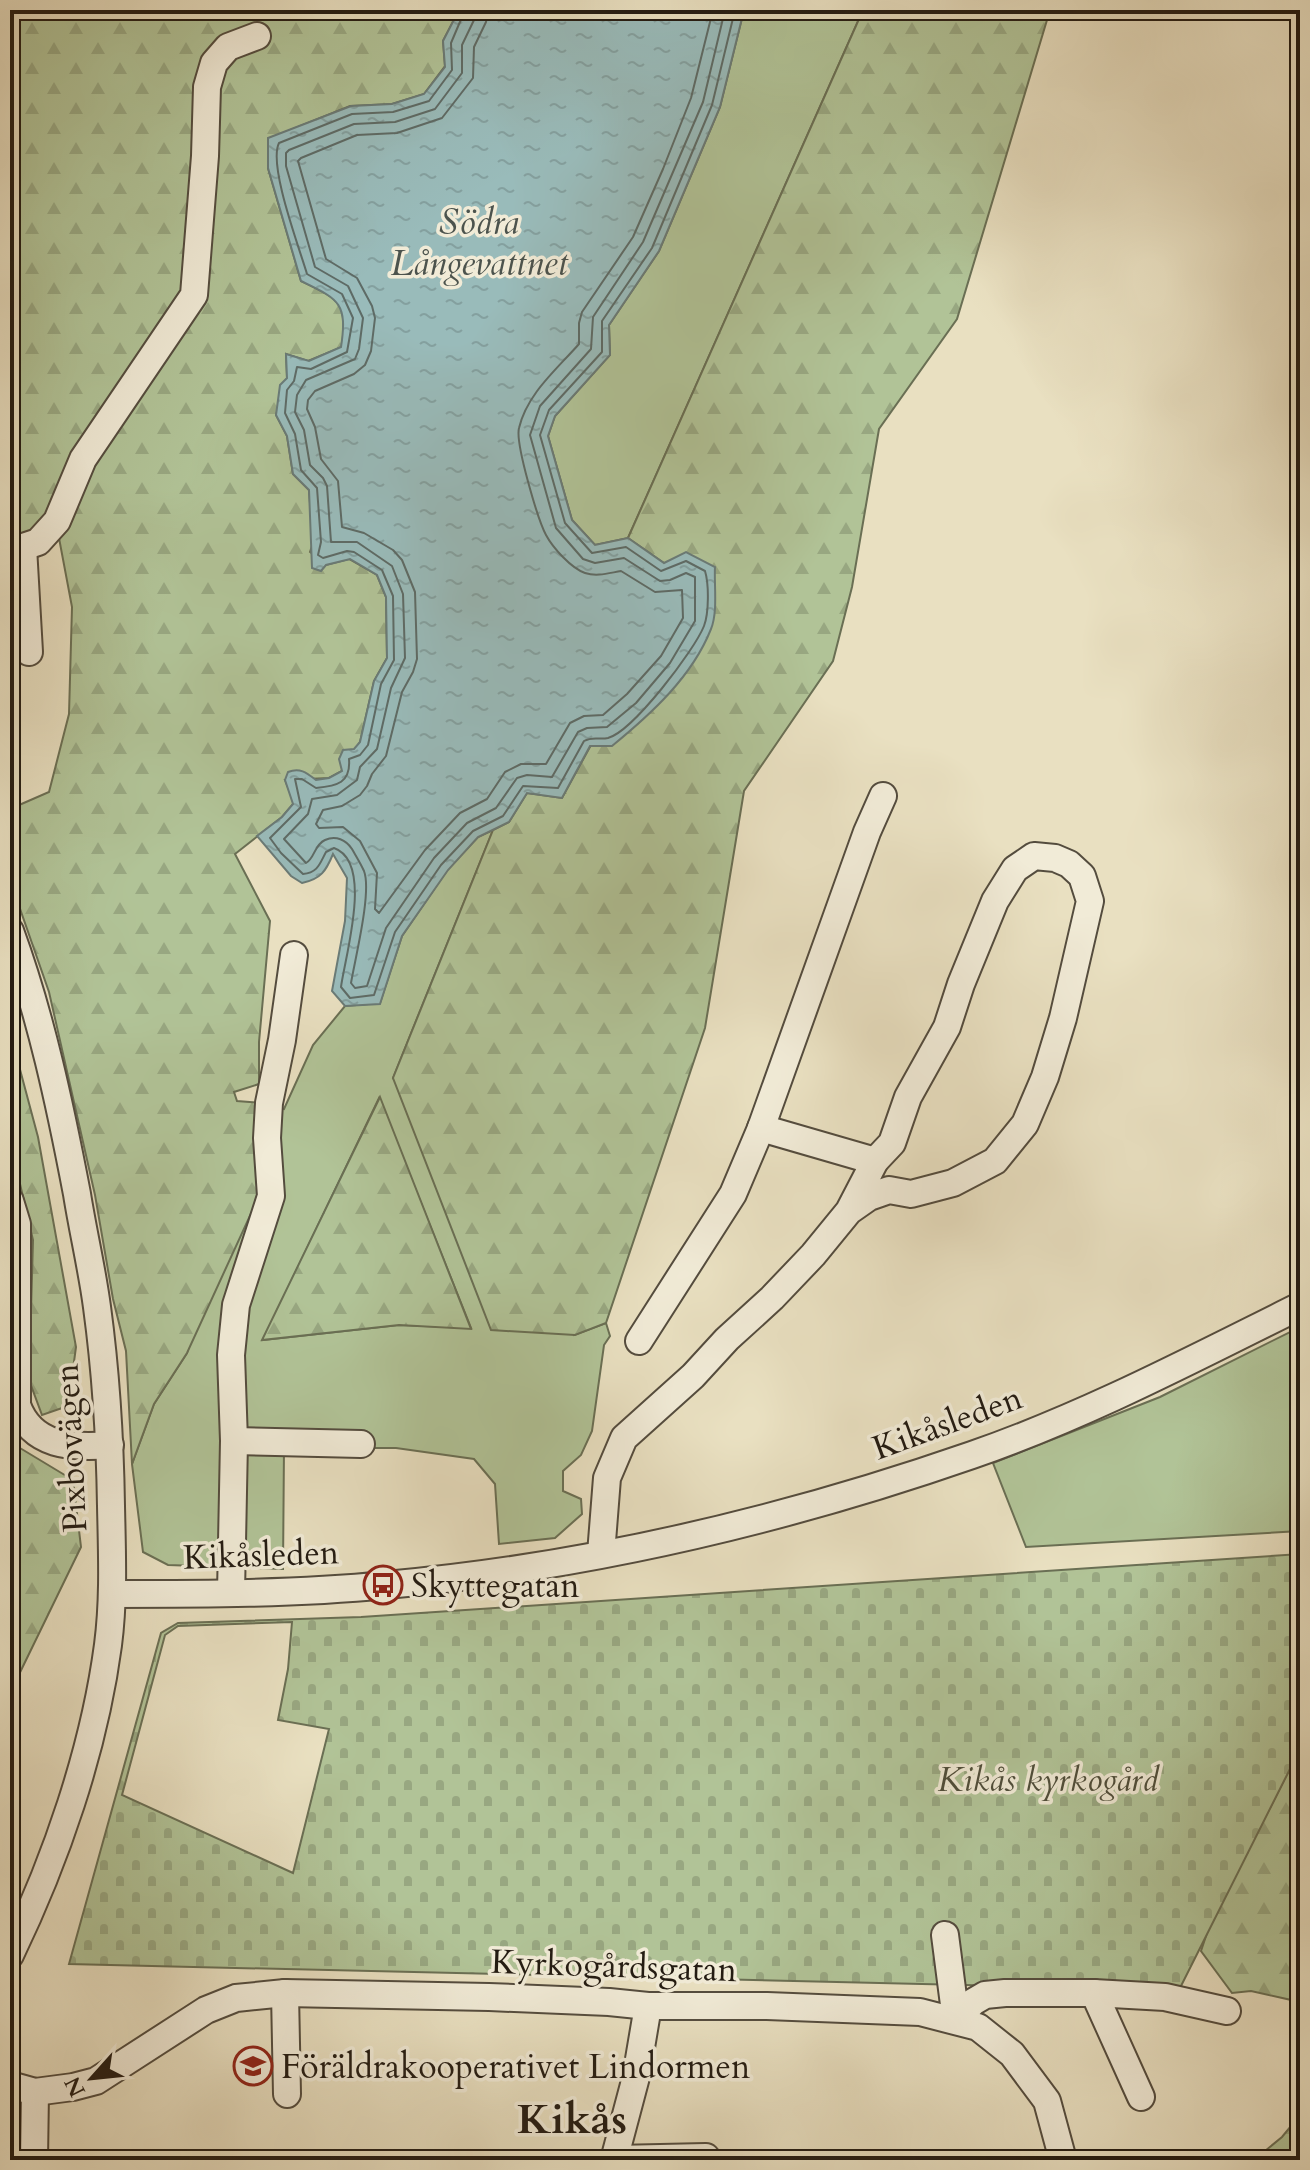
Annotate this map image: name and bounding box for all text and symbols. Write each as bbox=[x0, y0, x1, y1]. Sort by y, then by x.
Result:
water label: Södra Långevattnet bbox=[390, 198, 569, 288]
street label: Pixbovägen bbox=[44, 1362, 98, 1534]
street label: Kikåsleden bbox=[866, 1375, 1029, 1471]
street label: Kikåsleden bbox=[182, 1529, 340, 1581]
place label: Skyttegatan bbox=[411, 1563, 580, 1609]
bus stop icon: Skyttegatan bbox=[362, 1564, 404, 1606]
park label: Kikås kyrkogård bbox=[937, 1757, 1160, 1803]
street label: Kyrkogårdsgatan bbox=[490, 1939, 738, 1993]
north arrow bbox=[52, 2038, 132, 2118]
place label: Föräldrakooperativet Lindormen bbox=[281, 2044, 750, 2090]
school or university icon: Föräldrakooperativet Lindormen bbox=[232, 2045, 274, 2087]
text: N bbox=[57, 2071, 93, 2102]
district label: Kikås bbox=[517, 2091, 627, 2148]

